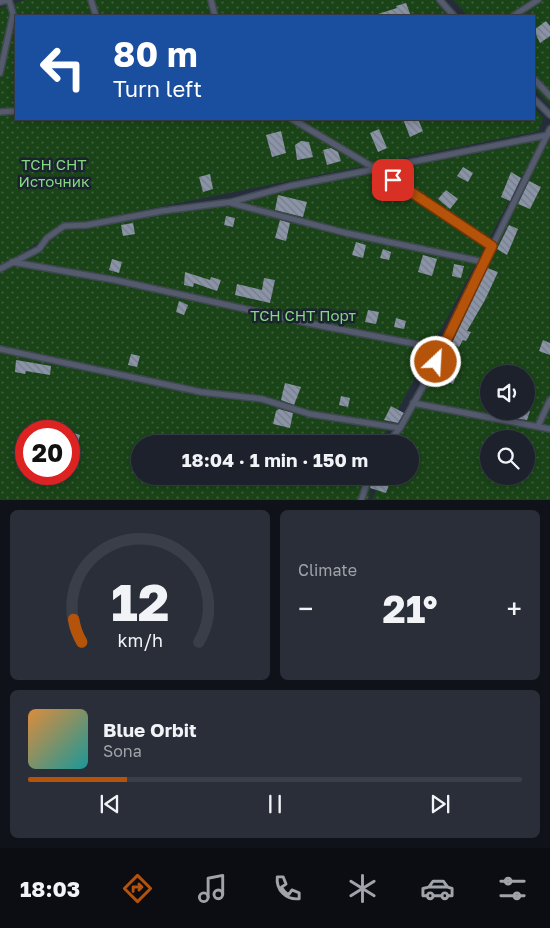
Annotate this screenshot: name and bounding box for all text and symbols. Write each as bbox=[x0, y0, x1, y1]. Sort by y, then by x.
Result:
text: 80 m bbox=[113, 33, 198, 75]
icon: left bbox=[30, 35, 95, 100]
text: Turn left bbox=[113, 75, 202, 102]
park label: ТСН СНТ Источник bbox=[18, 155, 90, 190]
pin bbox=[372, 159, 414, 201]
icon: arrive bbox=[379, 166, 407, 194]
park label: ТСН СНТ Порт bbox=[250, 306, 356, 324]
position arrow bbox=[409, 335, 461, 387]
map controls bbox=[480, 365, 535, 485]
button: sound bbox=[480, 365, 535, 420]
speed limit sign: 20 bbox=[15, 420, 80, 485]
button: search bbox=[480, 430, 535, 485]
text: 18:04 · 1 min · 150 m bbox=[182, 448, 368, 471]
text: Climate bbox=[298, 560, 357, 580]
text: 12 bbox=[111, 570, 169, 632]
text: 21° bbox=[383, 586, 438, 631]
text: − bbox=[298, 592, 313, 625]
text: + bbox=[507, 592, 522, 625]
text: km/h bbox=[117, 629, 163, 651]
text: Blue Orbit bbox=[103, 718, 197, 741]
text: Sona bbox=[103, 741, 142, 761]
icon: previous bbox=[96, 790, 124, 818]
icon: pause bbox=[261, 790, 289, 818]
icon: next bbox=[426, 790, 454, 818]
icon: directions bbox=[120, 871, 155, 906]
icon: music bbox=[195, 871, 230, 906]
icon: phone bbox=[270, 871, 305, 906]
icon: climate bbox=[345, 871, 380, 906]
icon: car bbox=[420, 871, 455, 906]
icon: filters bbox=[495, 871, 530, 906]
text: 18:03 bbox=[20, 875, 80, 902]

